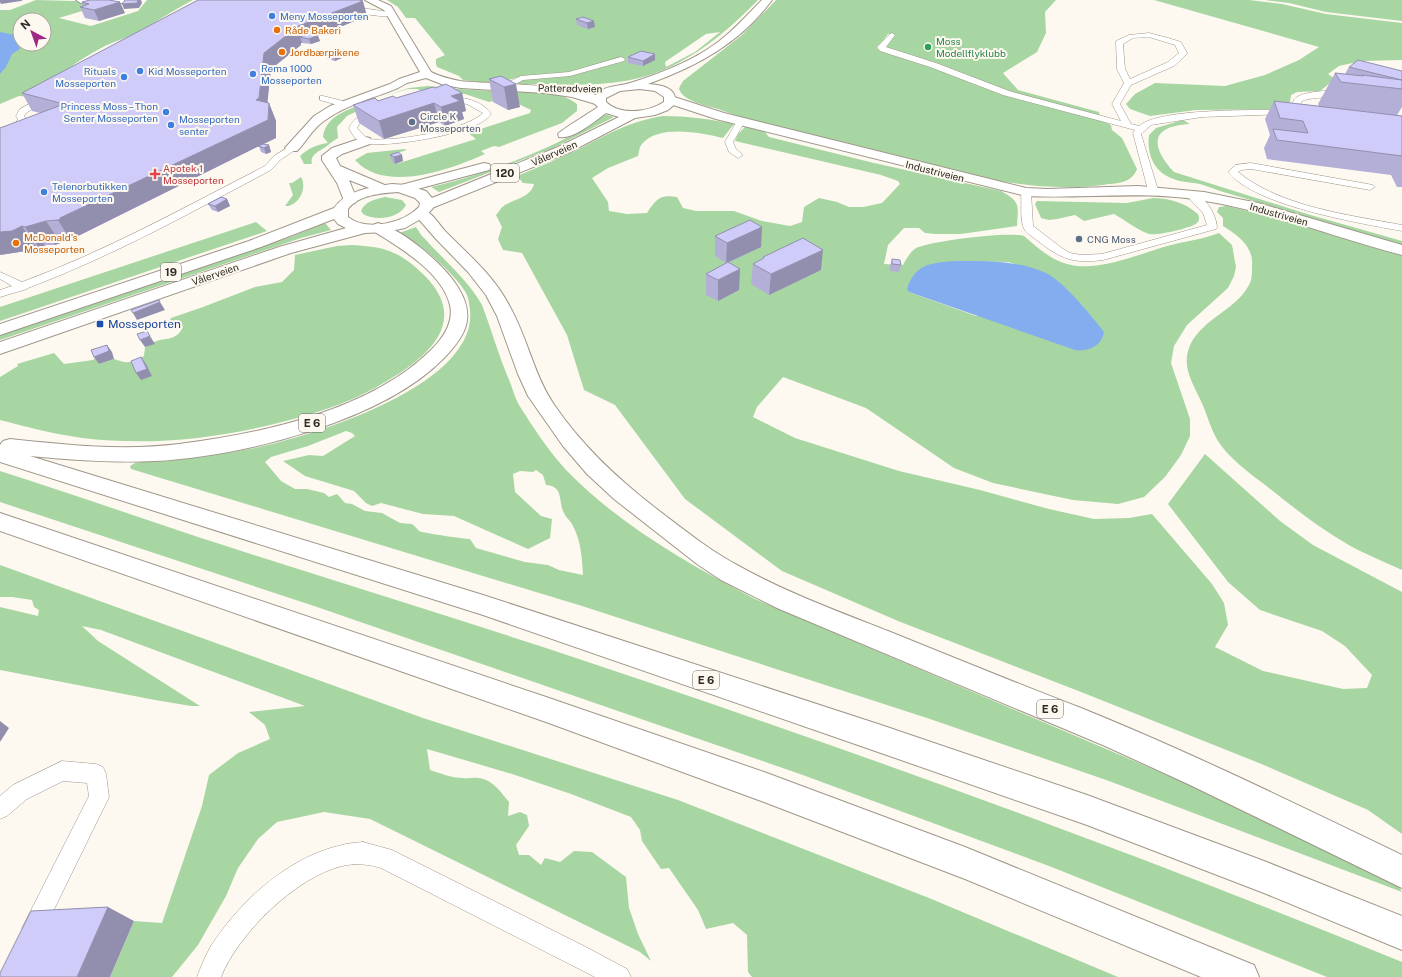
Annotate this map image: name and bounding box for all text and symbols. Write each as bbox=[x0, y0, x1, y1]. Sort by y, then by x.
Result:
place label: Meny Mosseporten bbox=[280, 10, 369, 22]
marker: Meny Mosseporten bbox=[267, 11, 277, 21]
north arrow bbox=[12, 12, 52, 52]
text: N bbox=[18, 17, 33, 32]
place label: Råde Bakeri bbox=[285, 24, 341, 36]
marker: Råde Bakeri bbox=[272, 25, 282, 35]
place label: Moss Modellflyklubb bbox=[936, 35, 1006, 59]
marker: Moss Modellflyklubb bbox=[923, 42, 933, 52]
place label: Jordbærpikene bbox=[290, 46, 360, 58]
marker: Jordbærpikene bbox=[277, 47, 287, 57]
place label: Rema 1000 Mosseporten bbox=[261, 62, 322, 86]
place label: Rituals Mosseporten bbox=[55, 65, 116, 89]
place label: Kid Mosseporten bbox=[148, 65, 227, 77]
marker: Kid Mosseporten bbox=[135, 66, 145, 76]
marker: Rema 1000 Mosseporten bbox=[248, 69, 258, 79]
marker: Rituals Mosseporten bbox=[119, 72, 129, 82]
street label: Patterødveien bbox=[538, 81, 603, 95]
place label: Princess Moss – Thon Senter Mosseporten bbox=[61, 100, 158, 124]
marker: Princess Moss – Thon Senter Mosseporten bbox=[161, 107, 171, 117]
place label: Circle K Mosseporten bbox=[420, 110, 481, 134]
place label: Mosseporten senter bbox=[179, 113, 240, 137]
marker: Circle K Mosseporten bbox=[407, 117, 417, 127]
marker: Mosseporten senter bbox=[166, 120, 176, 130]
street label: Vålerveien bbox=[529, 137, 579, 168]
street label: Industriveien bbox=[904, 158, 966, 184]
place label: Apotek 1 Mosseporten bbox=[163, 162, 224, 186]
road number: 120 bbox=[491, 164, 519, 182]
marker: Apotek 1 Mosseporten bbox=[150, 169, 160, 179]
place label: Telenorbutikken Mosseporten bbox=[52, 180, 128, 204]
marker: Telenorbutikken Mosseporten bbox=[39, 187, 49, 197]
street label: Industriveien bbox=[1248, 200, 1310, 228]
place label: McDonald's Mosseporten bbox=[24, 231, 85, 255]
place label: CNG Moss bbox=[1087, 233, 1136, 245]
marker: CNG Moss bbox=[1074, 234, 1084, 244]
marker: McDonald's Mosseporten bbox=[11, 238, 21, 248]
street label: Vålerveien bbox=[190, 260, 240, 288]
road number: 19 bbox=[161, 263, 181, 281]
place label: Mosseporten bbox=[108, 317, 181, 331]
marker: Mosseporten bbox=[95, 319, 105, 329]
road number: E 6 bbox=[299, 414, 325, 432]
road number: E 6 bbox=[693, 671, 719, 689]
road number: E 6 bbox=[1037, 700, 1063, 718]

